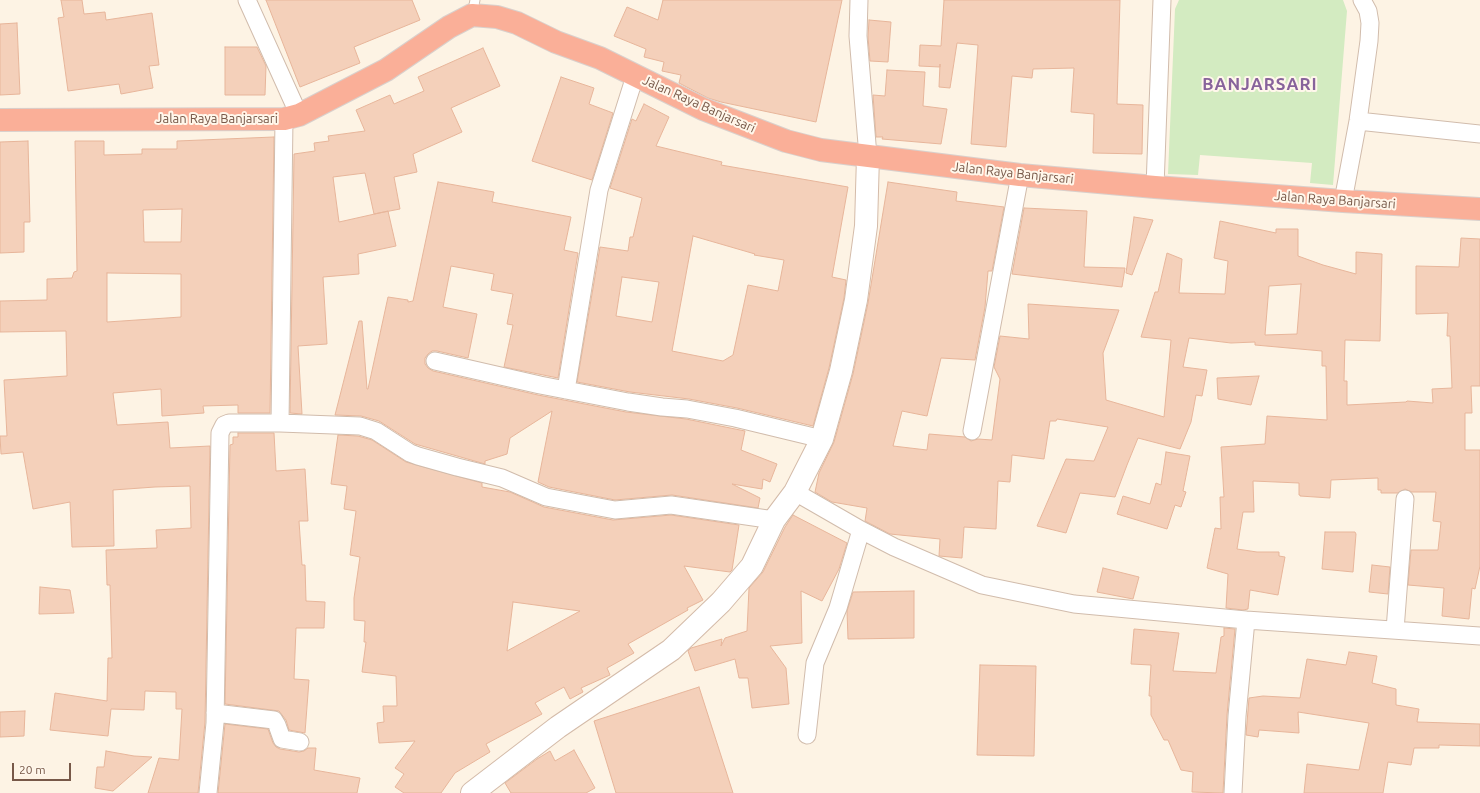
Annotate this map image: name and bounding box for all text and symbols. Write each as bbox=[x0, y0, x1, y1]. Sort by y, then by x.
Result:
street label: Jalan Raya Banjarsari bbox=[640, 72, 758, 136]
district label: BANJARSARI bbox=[1202, 74, 1318, 94]
street label: Jalan Raya Banjarsari bbox=[156, 111, 278, 127]
street label: Jalan Raya Banjarsari bbox=[952, 159, 1074, 187]
street label: Jalan Raya Banjarsari bbox=[1274, 188, 1396, 212]
scale bar bbox=[14, 755, 73, 781]
text: 20 m bbox=[19, 763, 46, 776]

